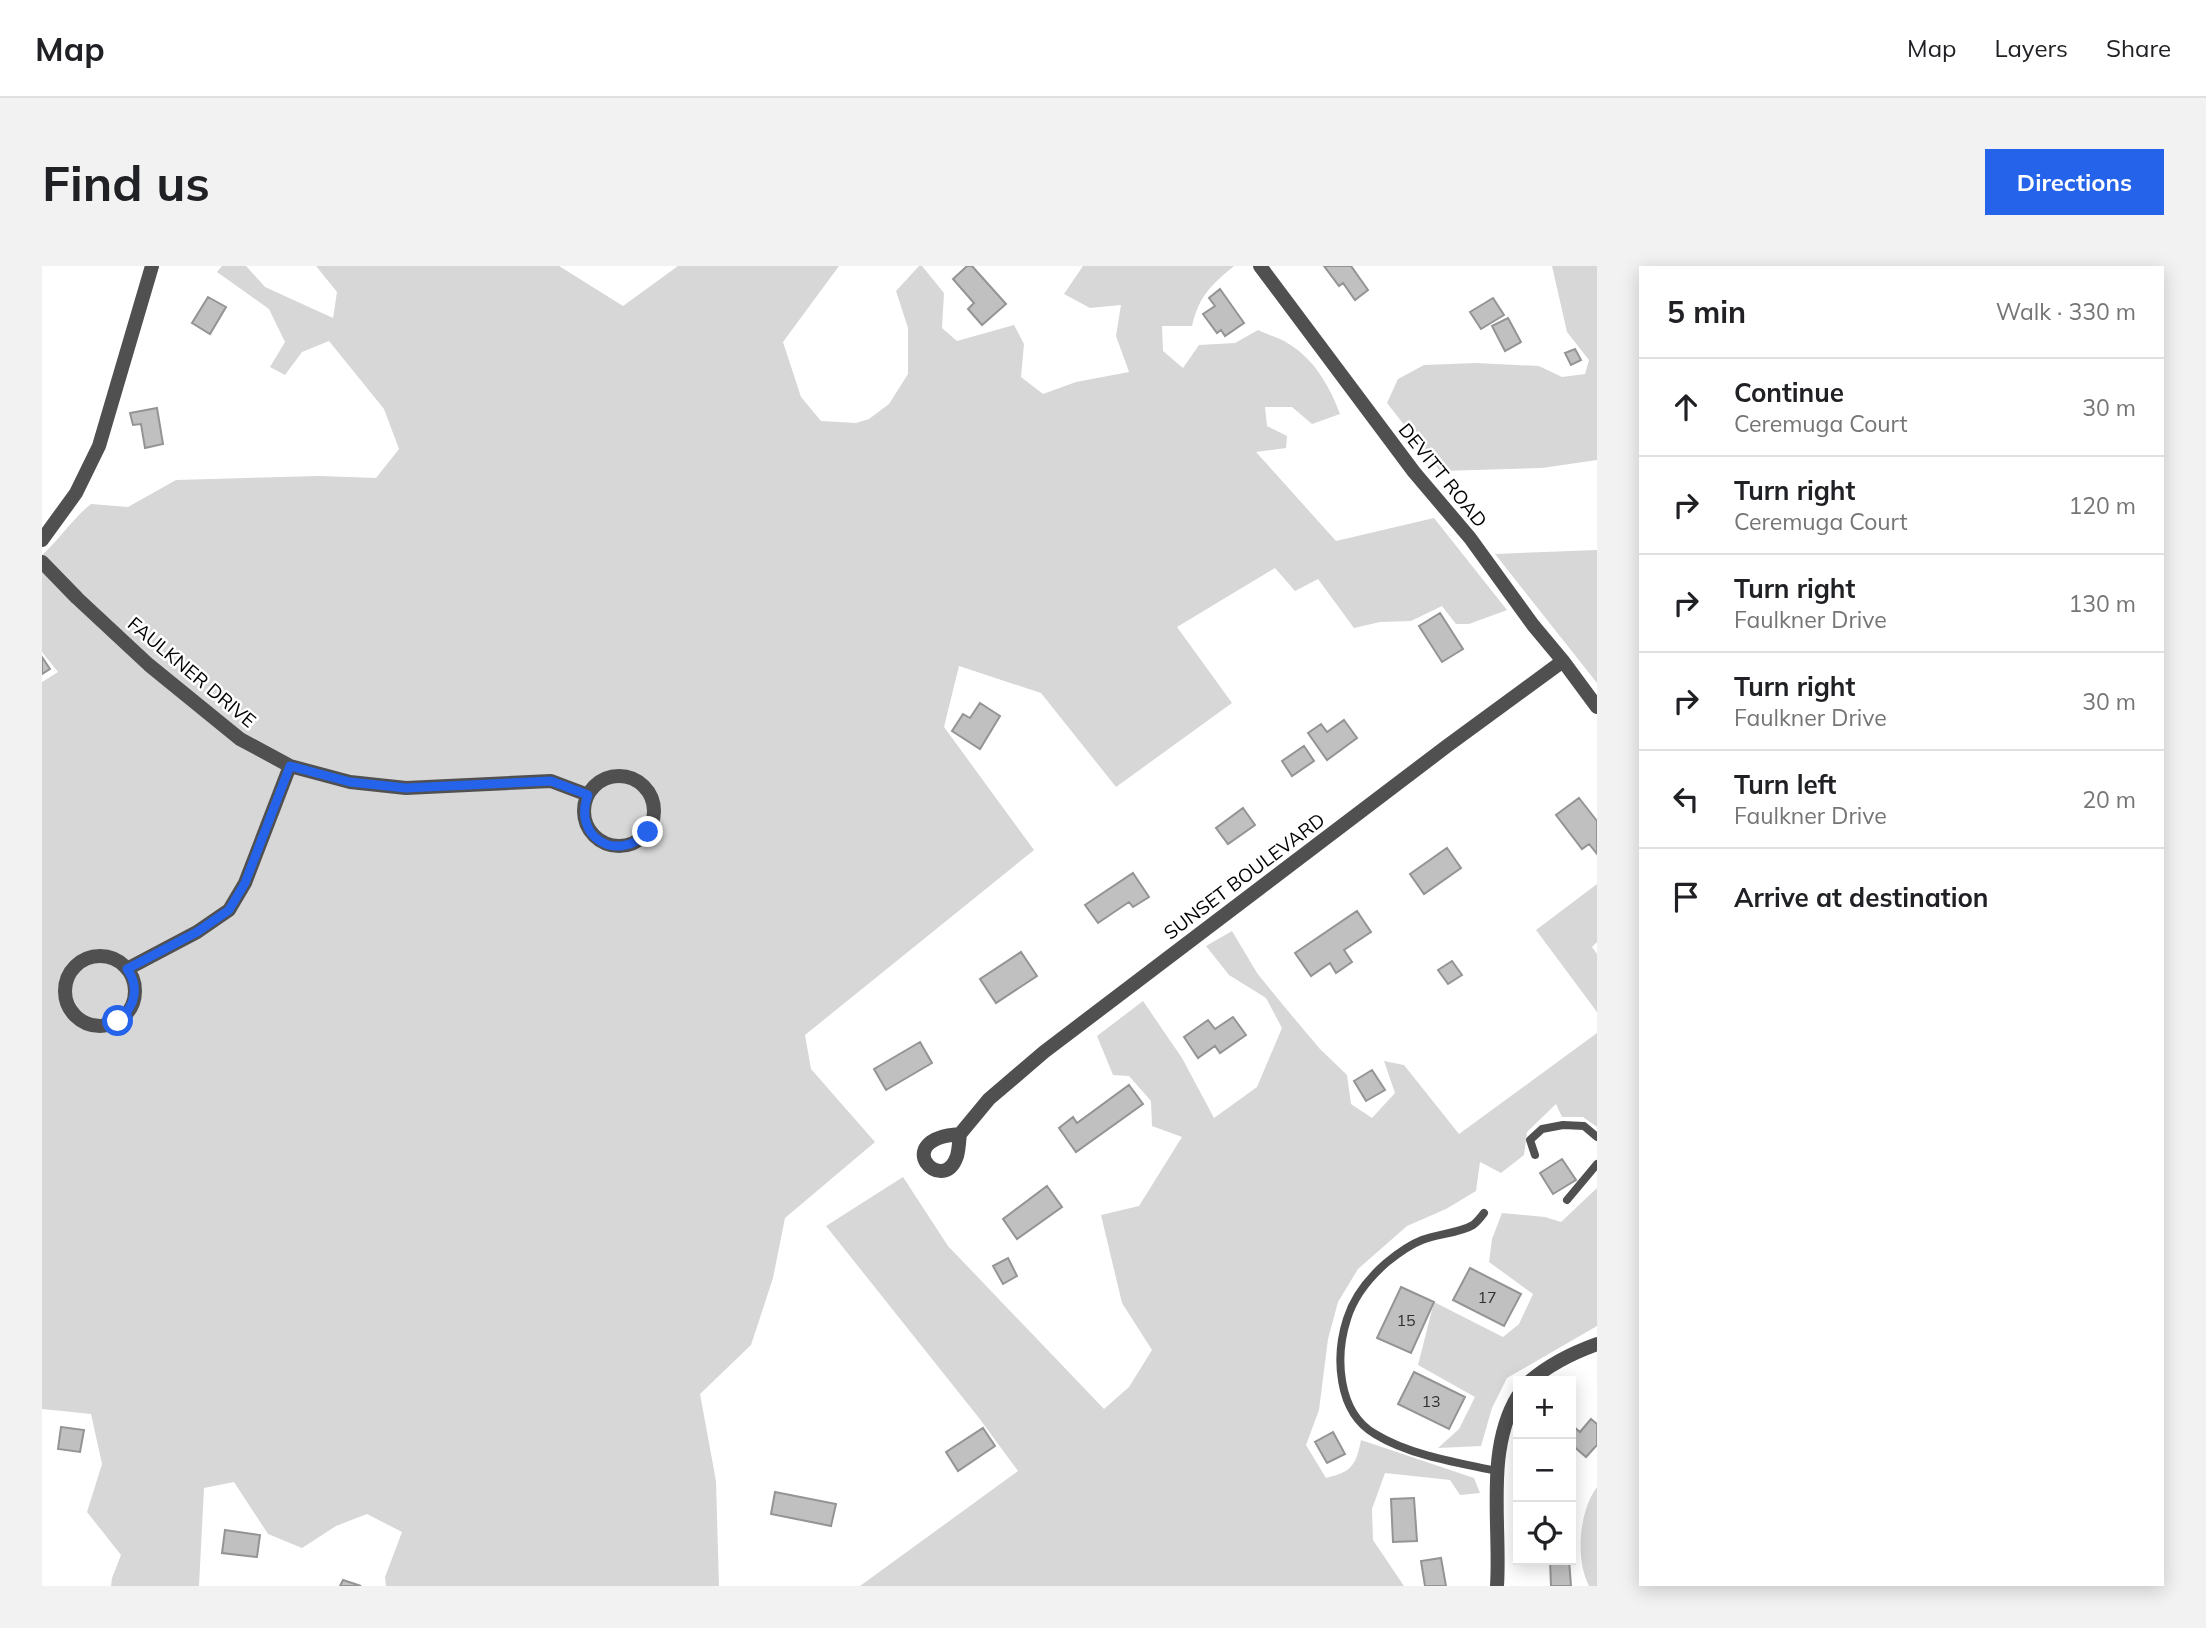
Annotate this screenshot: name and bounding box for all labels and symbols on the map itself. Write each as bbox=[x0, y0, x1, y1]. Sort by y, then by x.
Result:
street label: DEVITT ROAD bbox=[1394, 418, 1492, 532]
street label: FAULKNER DRIVE bbox=[123, 611, 261, 733]
street label: SUNSET BOULEVARD bbox=[1159, 808, 1329, 944]
route end bbox=[632, 816, 663, 847]
route start bbox=[102, 1005, 133, 1036]
house number: 17 bbox=[1477, 1287, 1497, 1307]
house number: 15 bbox=[1396, 1310, 1416, 1330]
house number: 13 bbox=[1421, 1391, 1441, 1411]

